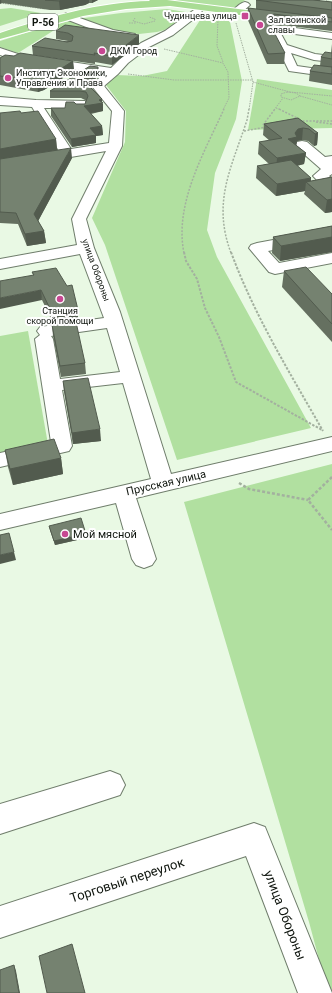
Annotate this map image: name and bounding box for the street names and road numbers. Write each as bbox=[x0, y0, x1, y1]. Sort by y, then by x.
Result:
road number: Р-56 bbox=[28, 14, 58, 30]
street label: улица Обороны bbox=[80, 237, 112, 303]
street label: Прусская улица bbox=[125, 467, 207, 499]
street label: Торговый переулок bbox=[68, 854, 186, 906]
street label: улица Обороны bbox=[261, 868, 309, 962]

